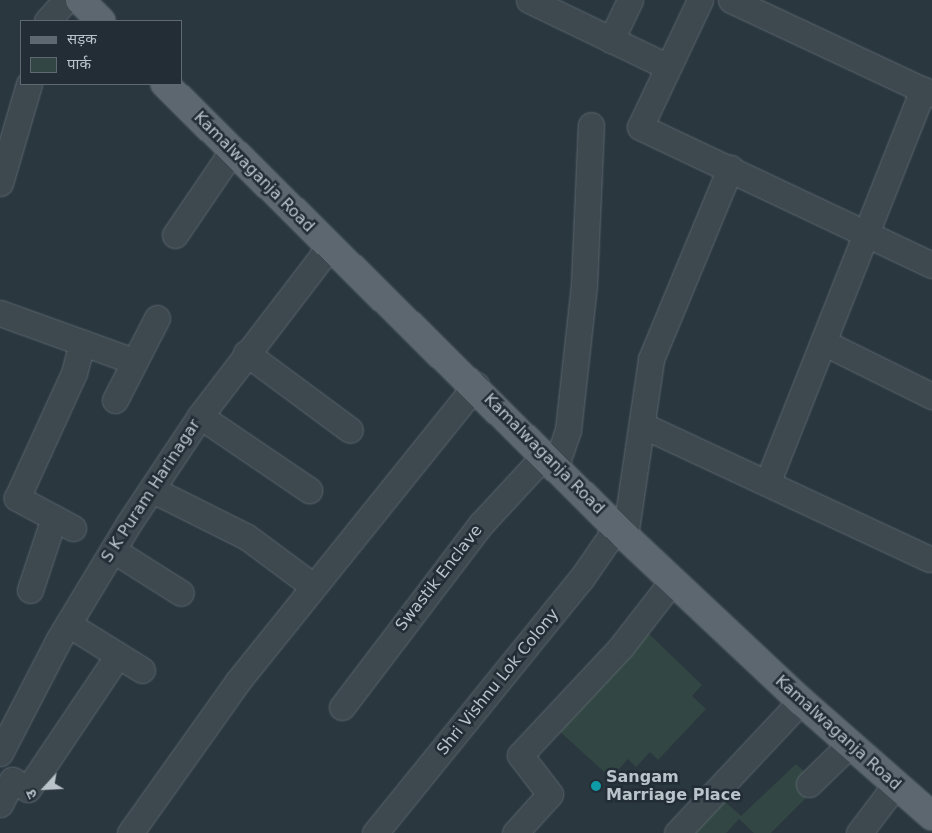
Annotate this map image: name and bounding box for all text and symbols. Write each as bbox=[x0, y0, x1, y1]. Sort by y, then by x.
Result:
legend bbox=[20, 20, 182, 85]
text: सड़क bbox=[67, 30, 97, 48]
text: पार्क bbox=[67, 55, 91, 73]
street label: Kamalwaganja Road bbox=[190, 108, 318, 236]
street label: Kamalwaganja Road bbox=[480, 390, 608, 518]
street label: S K Puram Harinagar bbox=[98, 416, 204, 566]
street label: Swastik Enclave bbox=[392, 521, 486, 635]
street label: Shri Vishnu Lok Colony bbox=[433, 605, 563, 759]
street label: Kamalwaganja Road bbox=[771, 672, 905, 794]
north arrow bbox=[20, 763, 70, 813]
place label: Sangam Marriage Place bbox=[606, 767, 741, 805]
marker: Sangam Marriage Place bbox=[590, 780, 602, 792]
text: उ bbox=[22, 787, 40, 801]

